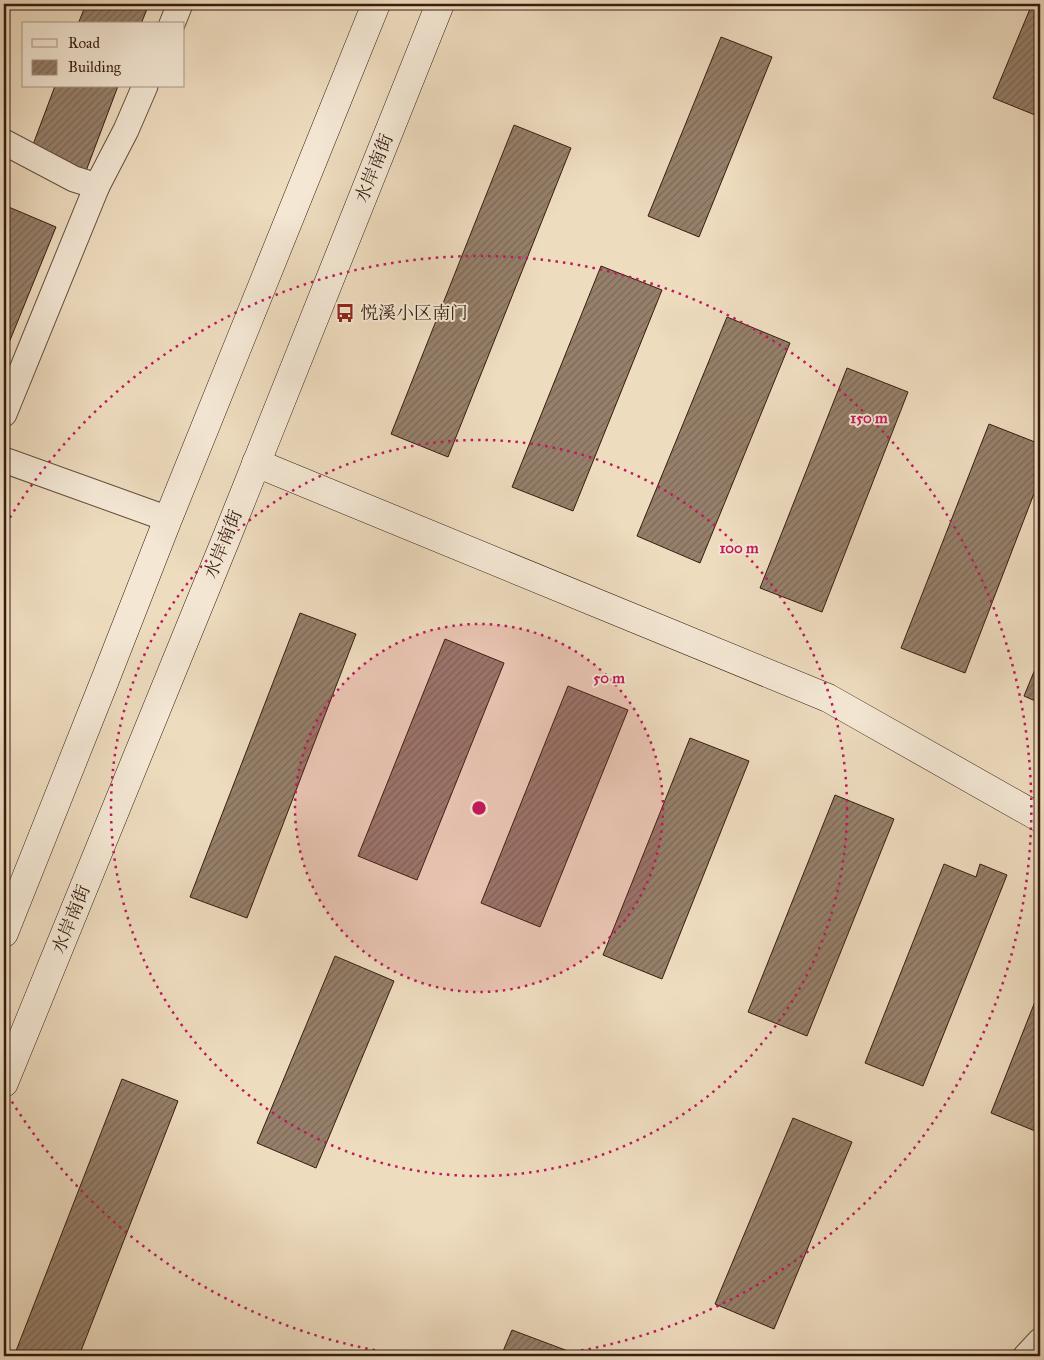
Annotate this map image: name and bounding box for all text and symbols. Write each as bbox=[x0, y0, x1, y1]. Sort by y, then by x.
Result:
legend bbox=[22, 22, 185, 88]
text: Road bbox=[68, 34, 100, 52]
text: Building bbox=[68, 58, 122, 76]
street label: 水岸南街 bbox=[350, 131, 398, 205]
bus stop icon: 悦溪小区南门 bbox=[334, 302, 356, 324]
place label: 悦溪小区南门 bbox=[360, 302, 468, 324]
text: 150 m bbox=[850, 409, 888, 427]
street label: 水岸南街 bbox=[199, 507, 247, 581]
text: 100 m bbox=[719, 539, 759, 557]
text: 50 m bbox=[593, 669, 625, 687]
centre of rings bbox=[470, 799, 488, 817]
street label: 水岸南街 bbox=[47, 882, 95, 956]

